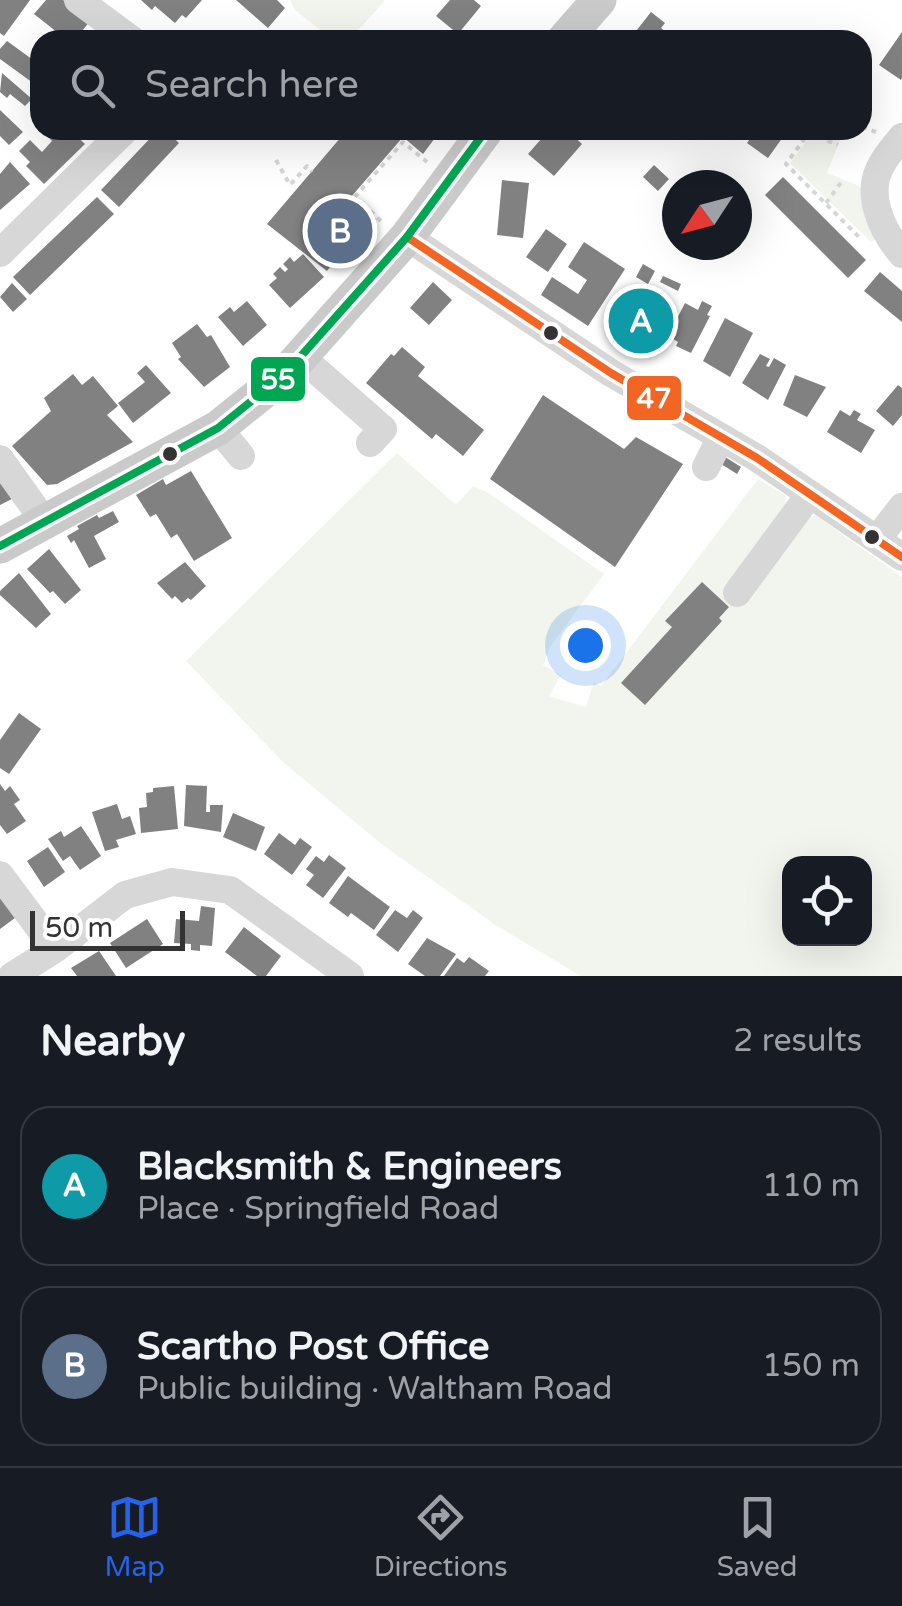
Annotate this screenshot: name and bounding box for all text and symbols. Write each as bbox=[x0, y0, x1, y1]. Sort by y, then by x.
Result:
search box bbox=[30, 30, 872, 140]
icon: search bbox=[65, 58, 120, 113]
text: Search here bbox=[145, 62, 359, 108]
north arrow bbox=[662, 170, 752, 260]
pin: B bbox=[308, 194, 372, 268]
pin: A bbox=[608, 284, 674, 358]
unlabelled marker bbox=[541, 323, 561, 343]
line badge: 55 bbox=[249, 355, 307, 403]
text: 55 bbox=[260, 363, 296, 397]
line badge: 47 bbox=[625, 374, 683, 422]
text: 47 bbox=[636, 382, 672, 416]
unlabelled marker bbox=[160, 444, 180, 464]
unlabelled marker bbox=[862, 527, 882, 547]
your location bbox=[560, 620, 611, 671]
map controls bbox=[782, 856, 872, 946]
button: locate bbox=[782, 856, 872, 946]
scale bar bbox=[30, 906, 185, 950]
text: 50 m bbox=[45, 911, 113, 945]
text: Nearby bbox=[40, 1016, 185, 1067]
text: 2 results bbox=[733, 1022, 862, 1060]
text: Blacksmith & Engineers bbox=[137, 1144, 562, 1190]
text: A bbox=[63, 1167, 86, 1205]
text: 110 m bbox=[762, 1167, 860, 1205]
text: Place · Springfield Road bbox=[137, 1190, 499, 1228]
text: Scartho Post Office bbox=[137, 1324, 489, 1370]
text: B bbox=[63, 1347, 86, 1385]
text: 150 m bbox=[762, 1347, 860, 1385]
text: Public building · Waltham Road bbox=[137, 1370, 613, 1408]
tab: Map bbox=[104, 1490, 165, 1584]
tab: Directions bbox=[374, 1490, 508, 1584]
tab: Saved bbox=[717, 1490, 798, 1584]

